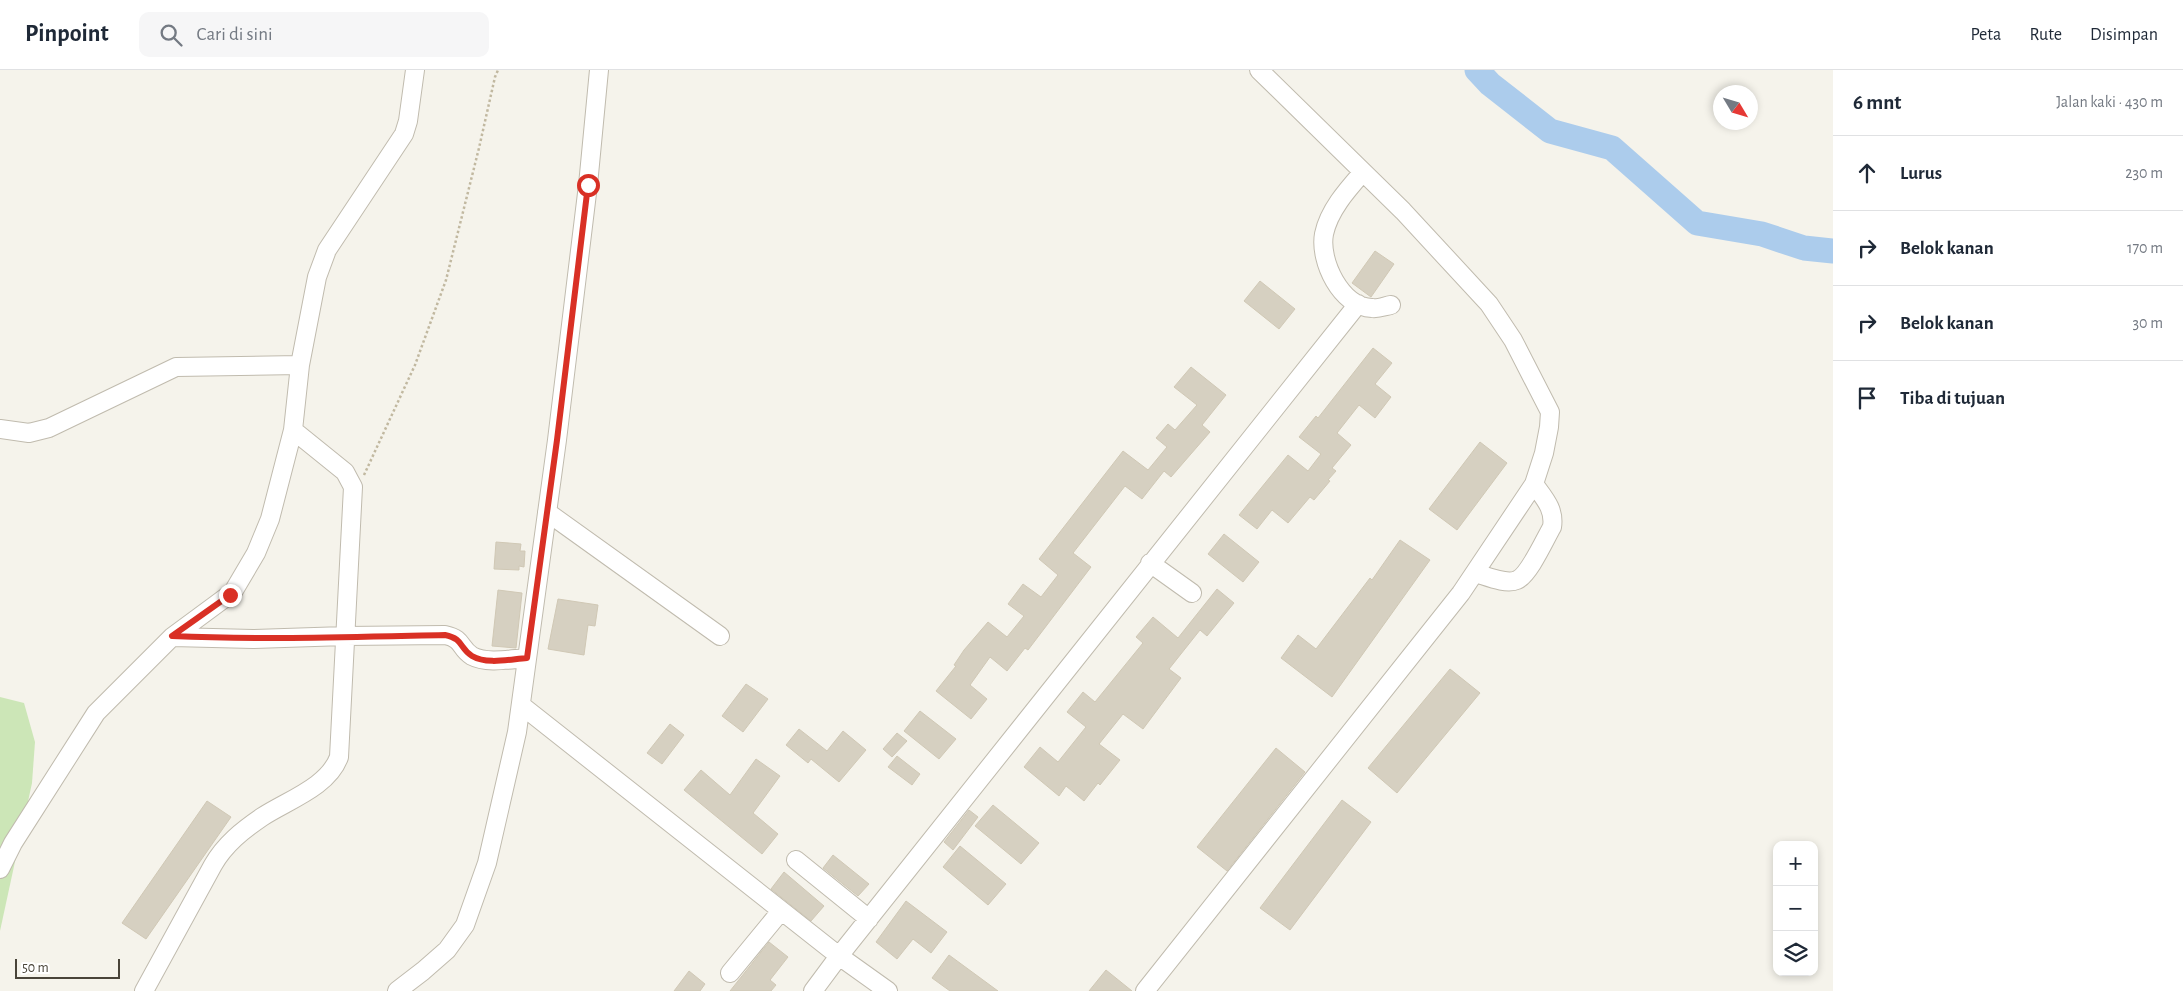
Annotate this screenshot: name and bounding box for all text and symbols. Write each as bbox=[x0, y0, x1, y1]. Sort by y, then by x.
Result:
search box bbox=[139, 12, 489, 57]
icon: search bbox=[157, 21, 185, 49]
text: Pinpoint bbox=[25, 22, 109, 46]
text: Cari di sini bbox=[197, 25, 273, 44]
text: Peta bbox=[1970, 26, 2001, 44]
text: Rute bbox=[2029, 26, 2062, 44]
text: Disimpan bbox=[2090, 26, 2158, 44]
north arrow bbox=[1713, 85, 1758, 130]
text: 6 mnt bbox=[1853, 92, 1901, 113]
text: Jalan kaki · 430 m bbox=[2056, 94, 2163, 110]
icon: ahead bbox=[1853, 159, 1881, 187]
text: Lurus bbox=[1900, 164, 1942, 183]
text: 230 m bbox=[2125, 165, 2163, 181]
route start bbox=[577, 174, 600, 197]
icon: right bbox=[1853, 234, 1881, 262]
text: Belok kanan bbox=[1900, 239, 1994, 258]
text: 170 m bbox=[2127, 240, 2163, 256]
icon: right bbox=[1853, 309, 1881, 337]
text: Belok kanan bbox=[1900, 314, 1994, 333]
text: 30 m bbox=[2133, 315, 2163, 331]
icon: arrive bbox=[1853, 384, 1881, 412]
text: Tiba di tujuan bbox=[1900, 389, 2005, 408]
route end bbox=[219, 584, 242, 607]
map controls bbox=[1773, 841, 1818, 976]
button: + bbox=[1773, 841, 1818, 886]
button: − bbox=[1773, 886, 1818, 931]
button: layers bbox=[1773, 931, 1818, 976]
scale bar bbox=[15, 956, 120, 979]
text: 50 m bbox=[22, 961, 49, 975]

